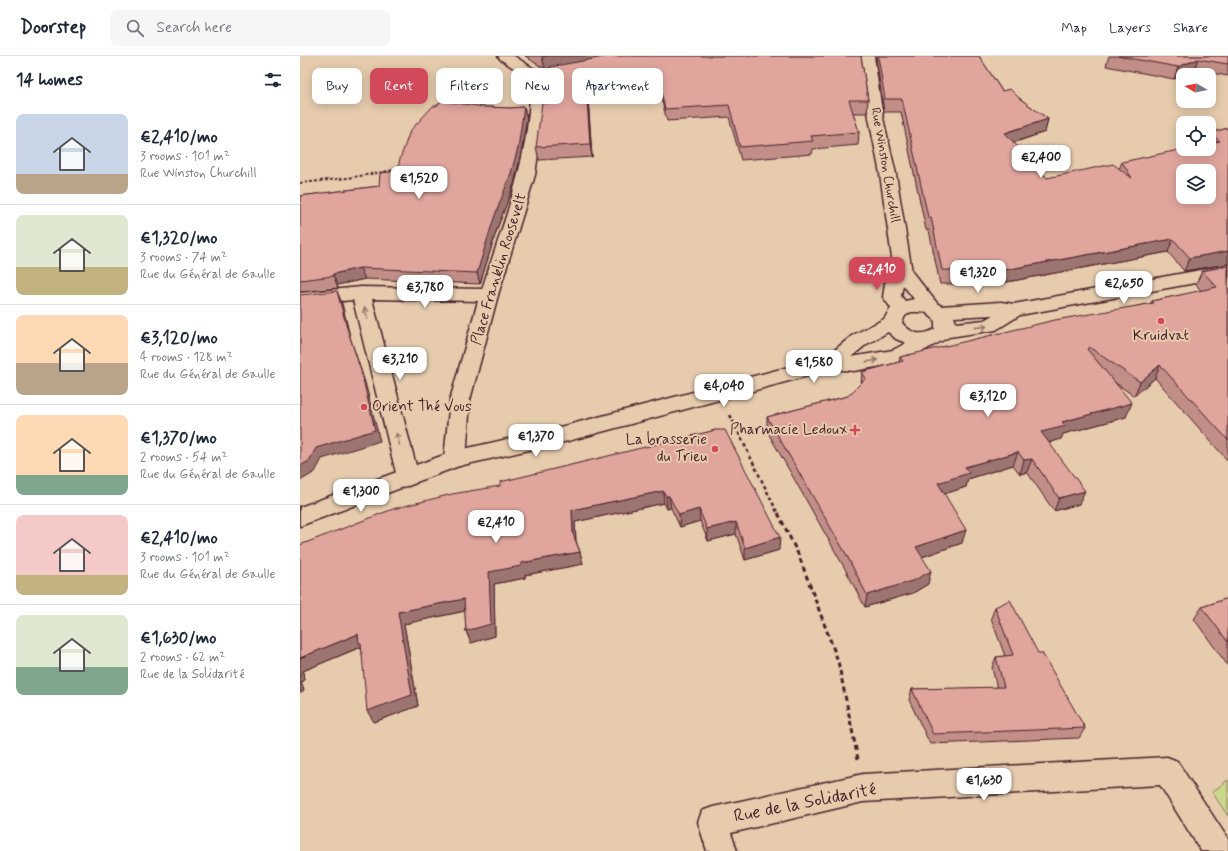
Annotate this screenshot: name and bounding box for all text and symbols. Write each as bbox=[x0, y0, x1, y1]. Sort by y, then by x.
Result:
search box bbox=[110, 10, 390, 46]
text: Doorstep bbox=[20, 15, 86, 40]
icon: search bbox=[124, 17, 146, 39]
text: Search here bbox=[156, 18, 232, 38]
text: Map bbox=[1061, 19, 1087, 37]
text: Layers bbox=[1109, 19, 1151, 37]
text: Share bbox=[1173, 19, 1208, 37]
chip: Buy bbox=[312, 68, 362, 104]
chip: Rent bbox=[370, 68, 428, 104]
chip: Filters bbox=[436, 68, 503, 104]
chip: New bbox=[511, 68, 564, 104]
chip: Apartment bbox=[572, 68, 663, 104]
north arrow bbox=[1176, 68, 1216, 108]
map controls bbox=[1176, 68, 1216, 204]
text: 14 homes bbox=[16, 69, 83, 91]
icon: filters bbox=[262, 69, 284, 91]
street label: Rue Winston Churchill bbox=[866, 106, 904, 224]
button: locate bbox=[1176, 116, 1216, 156]
text: €2,410/mo bbox=[140, 126, 218, 148]
icon: home bbox=[48, 130, 96, 178]
pin: €2,400 bbox=[1008, 145, 1074, 179]
text: 3 rooms · 101 m² bbox=[140, 148, 229, 165]
text: €2,400 bbox=[1021, 149, 1061, 166]
button: layers bbox=[1176, 164, 1216, 204]
text: Rue Winston Churchill bbox=[140, 165, 257, 182]
pin: €1,520 bbox=[386, 166, 452, 200]
text: €1,520 bbox=[399, 170, 439, 187]
street label: Place Franklin Roosevelt bbox=[466, 191, 532, 347]
text: €1,320/mo bbox=[140, 227, 217, 249]
icon: home bbox=[48, 231, 96, 279]
text: 3 rooms · 74 m² bbox=[140, 249, 227, 266]
pin: €2,410 bbox=[844, 257, 910, 291]
pin: €1,320 bbox=[945, 260, 1011, 294]
text: €2,410 bbox=[858, 261, 896, 278]
text: €1,320 bbox=[959, 264, 997, 281]
text: Rue du Général de Gaulle bbox=[140, 266, 275, 283]
pin: €2,650 bbox=[1091, 271, 1157, 305]
pin: €3,780 bbox=[392, 275, 458, 309]
text: €2,650 bbox=[1104, 275, 1144, 292]
text: €3,780 bbox=[406, 279, 444, 296]
one-way arrow bbox=[362, 307, 370, 320]
marker: Kruidvat bbox=[1156, 316, 1166, 326]
one-way arrow bbox=[974, 323, 987, 331]
place label: Kruidvat bbox=[1133, 326, 1190, 346]
text: €3,120/mo bbox=[140, 327, 218, 349]
icon: home bbox=[48, 331, 96, 379]
pin: €3,210 bbox=[367, 347, 433, 381]
text: 4 rooms · 128 m² bbox=[140, 349, 232, 366]
pin: €1,580 bbox=[781, 350, 847, 384]
text: €3,210 bbox=[382, 351, 418, 368]
text: €1,580 bbox=[795, 354, 833, 371]
one-way arrow bbox=[865, 356, 878, 364]
text: Rue du Général de Gaulle bbox=[140, 366, 275, 383]
pin: €4,040 bbox=[691, 374, 757, 408]
text: €4,040 bbox=[703, 378, 745, 395]
pin: €3,120 bbox=[955, 384, 1021, 418]
text: €3,120 bbox=[969, 388, 1007, 405]
place label: Orient Thé Vous bbox=[372, 397, 472, 417]
marker: Orient Thé Vous bbox=[359, 402, 369, 412]
place label: Pharmacie Ledoux bbox=[730, 420, 847, 440]
pin: €1,370 bbox=[503, 424, 569, 458]
marker: Pharmacie Ledoux bbox=[850, 425, 860, 435]
text: €1,370/mo bbox=[140, 427, 217, 449]
text: €1,370 bbox=[517, 428, 555, 445]
place label: La brasserie du Trieu bbox=[626, 430, 707, 467]
icon: home bbox=[48, 431, 96, 479]
one-way arrow bbox=[394, 433, 402, 446]
marker: La brasserie du Trieu bbox=[710, 444, 720, 454]
text: 2 rooms · 54 m² bbox=[140, 449, 227, 466]
text: Rue du Général de Gaulle bbox=[140, 466, 275, 483]
pin: €1,300 bbox=[328, 479, 394, 513]
text: €1,300 bbox=[342, 483, 380, 500]
pin: €2,410 bbox=[463, 510, 529, 544]
text: €2,410 bbox=[477, 514, 515, 531]
text: €2,410/mo bbox=[140, 527, 218, 549]
icon: home bbox=[48, 531, 96, 579]
text: 3 rooms · 101 m² bbox=[140, 549, 229, 566]
text: Rue du Général de Gaulle bbox=[140, 566, 275, 583]
text: €1,630/mo bbox=[140, 627, 216, 649]
icon: home bbox=[48, 631, 96, 679]
text: 2 rooms · 62 m² bbox=[140, 649, 225, 666]
text: Rue de la Solidarité bbox=[140, 666, 244, 683]
pin: €1,630 bbox=[951, 768, 1017, 802]
text: €1,630 bbox=[966, 772, 1002, 789]
street label: Rue de la Solidarité bbox=[732, 777, 878, 829]

